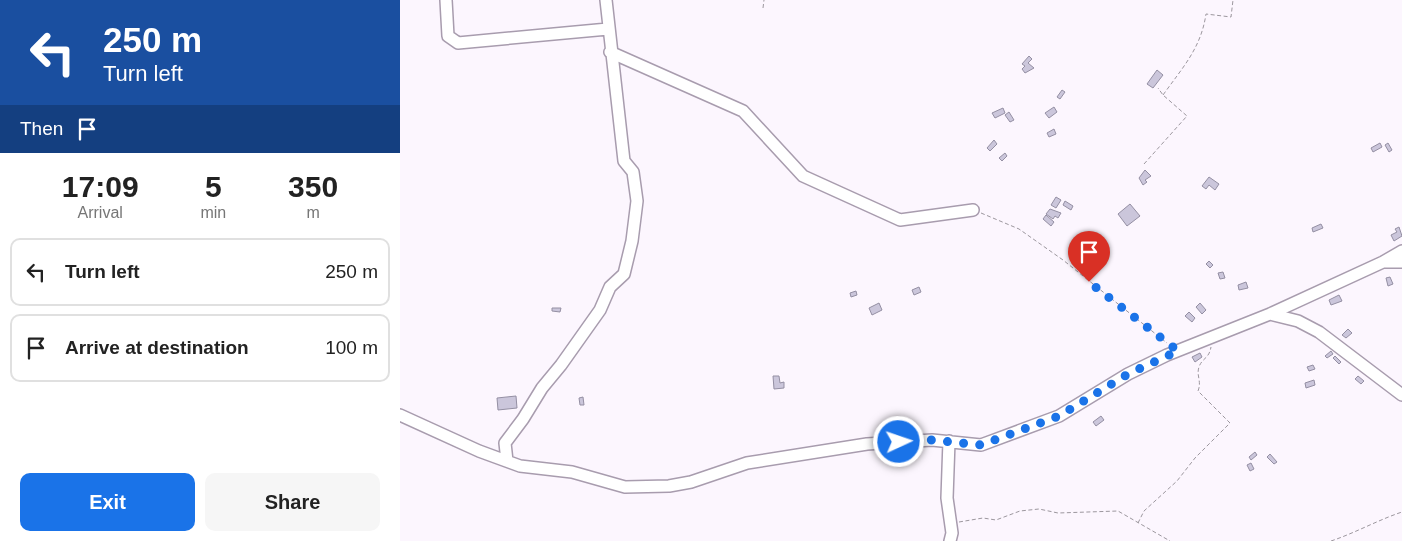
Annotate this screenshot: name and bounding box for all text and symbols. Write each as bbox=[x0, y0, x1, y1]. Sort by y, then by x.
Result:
icon: left bbox=[20, 20, 85, 85]
text: 250 m bbox=[103, 20, 202, 59]
text: Turn left bbox=[103, 61, 183, 86]
icon: arrive bbox=[73, 115, 101, 143]
text: Then bbox=[20, 118, 63, 139]
text: 17:09 bbox=[62, 170, 139, 203]
text: 5 bbox=[205, 170, 222, 203]
text: 350 bbox=[288, 170, 338, 203]
text: Arrival bbox=[78, 204, 123, 221]
text: min bbox=[200, 204, 226, 221]
text: m bbox=[306, 204, 320, 221]
pin bbox=[1068, 231, 1110, 282]
icon: arrive bbox=[1075, 238, 1103, 266]
icon: left bbox=[22, 258, 50, 286]
text: Turn left bbox=[65, 261, 140, 282]
text: 250 m bbox=[325, 261, 378, 282]
icon: arrive bbox=[22, 334, 50, 362]
text: Arrive at destination bbox=[65, 337, 249, 358]
text: 100 m bbox=[325, 337, 378, 358]
position arrow bbox=[872, 415, 924, 467]
button: Exit bbox=[20, 473, 195, 531]
button: Share bbox=[205, 473, 380, 531]

